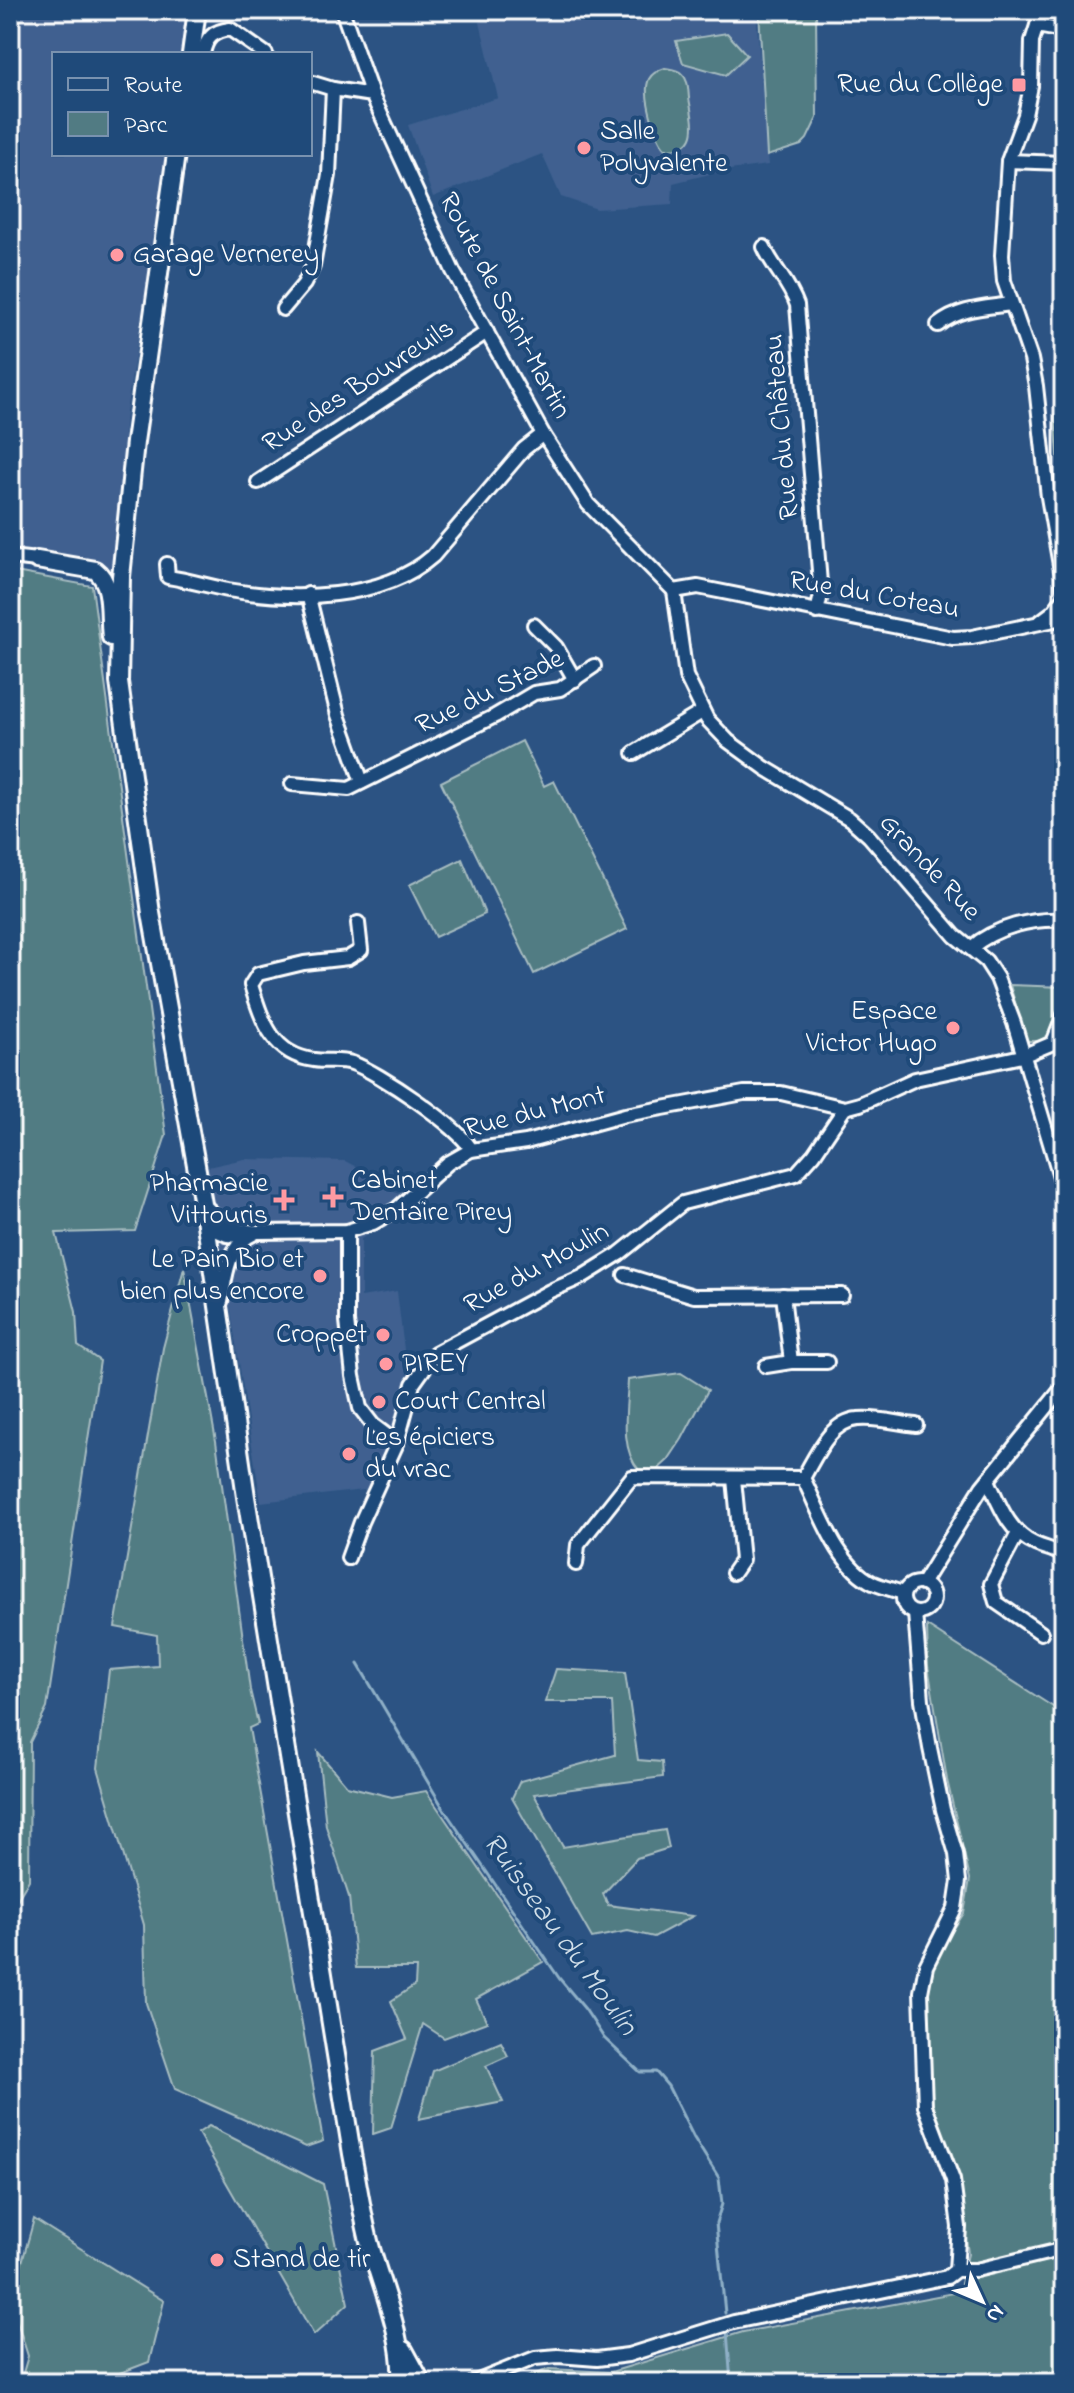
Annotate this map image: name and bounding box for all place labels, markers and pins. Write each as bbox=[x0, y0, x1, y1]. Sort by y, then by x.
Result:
place label: Rue du Collège bbox=[837, 65, 1003, 106]
marker: Rue du Collège bbox=[1010, 76, 1028, 94]
place label: Salle Polyvalente bbox=[600, 112, 728, 185]
marker: Salle Polyvalente bbox=[575, 139, 593, 157]
place label: Garage Vernerey bbox=[133, 235, 319, 276]
marker: Garage Vernerey bbox=[108, 246, 126, 264]
place label: Espace Victor Hugo bbox=[805, 992, 937, 1065]
marker: Espace Victor Hugo bbox=[944, 1019, 962, 1037]
place label: Cabinet Dentaire Pirey bbox=[350, 1161, 512, 1234]
place label: Pharmacie Vittouris bbox=[150, 1164, 268, 1237]
marker: Cabinet Dentaire Pirey bbox=[322, 1186, 344, 1208]
marker: Pharmacie Vittouris bbox=[275, 1191, 293, 1209]
place label: Le Pain Bio et bien plus encore bbox=[120, 1240, 304, 1313]
marker: Le Pain Bio et bien plus encore bbox=[311, 1267, 329, 1285]
place label: Croppet bbox=[276, 1315, 367, 1356]
marker: Croppet bbox=[374, 1326, 392, 1344]
place label: PIREY bbox=[402, 1344, 469, 1385]
marker: PIREY bbox=[377, 1355, 395, 1373]
place label: Court Central bbox=[395, 1382, 546, 1423]
marker: Court Central bbox=[370, 1393, 388, 1411]
place label: Les épiciers du vrac bbox=[365, 1418, 495, 1491]
marker: Les épiciers du vrac bbox=[340, 1445, 358, 1463]
place label: Stand de tir bbox=[233, 2240, 371, 2281]
marker: Stand de tir bbox=[208, 2251, 226, 2269]

